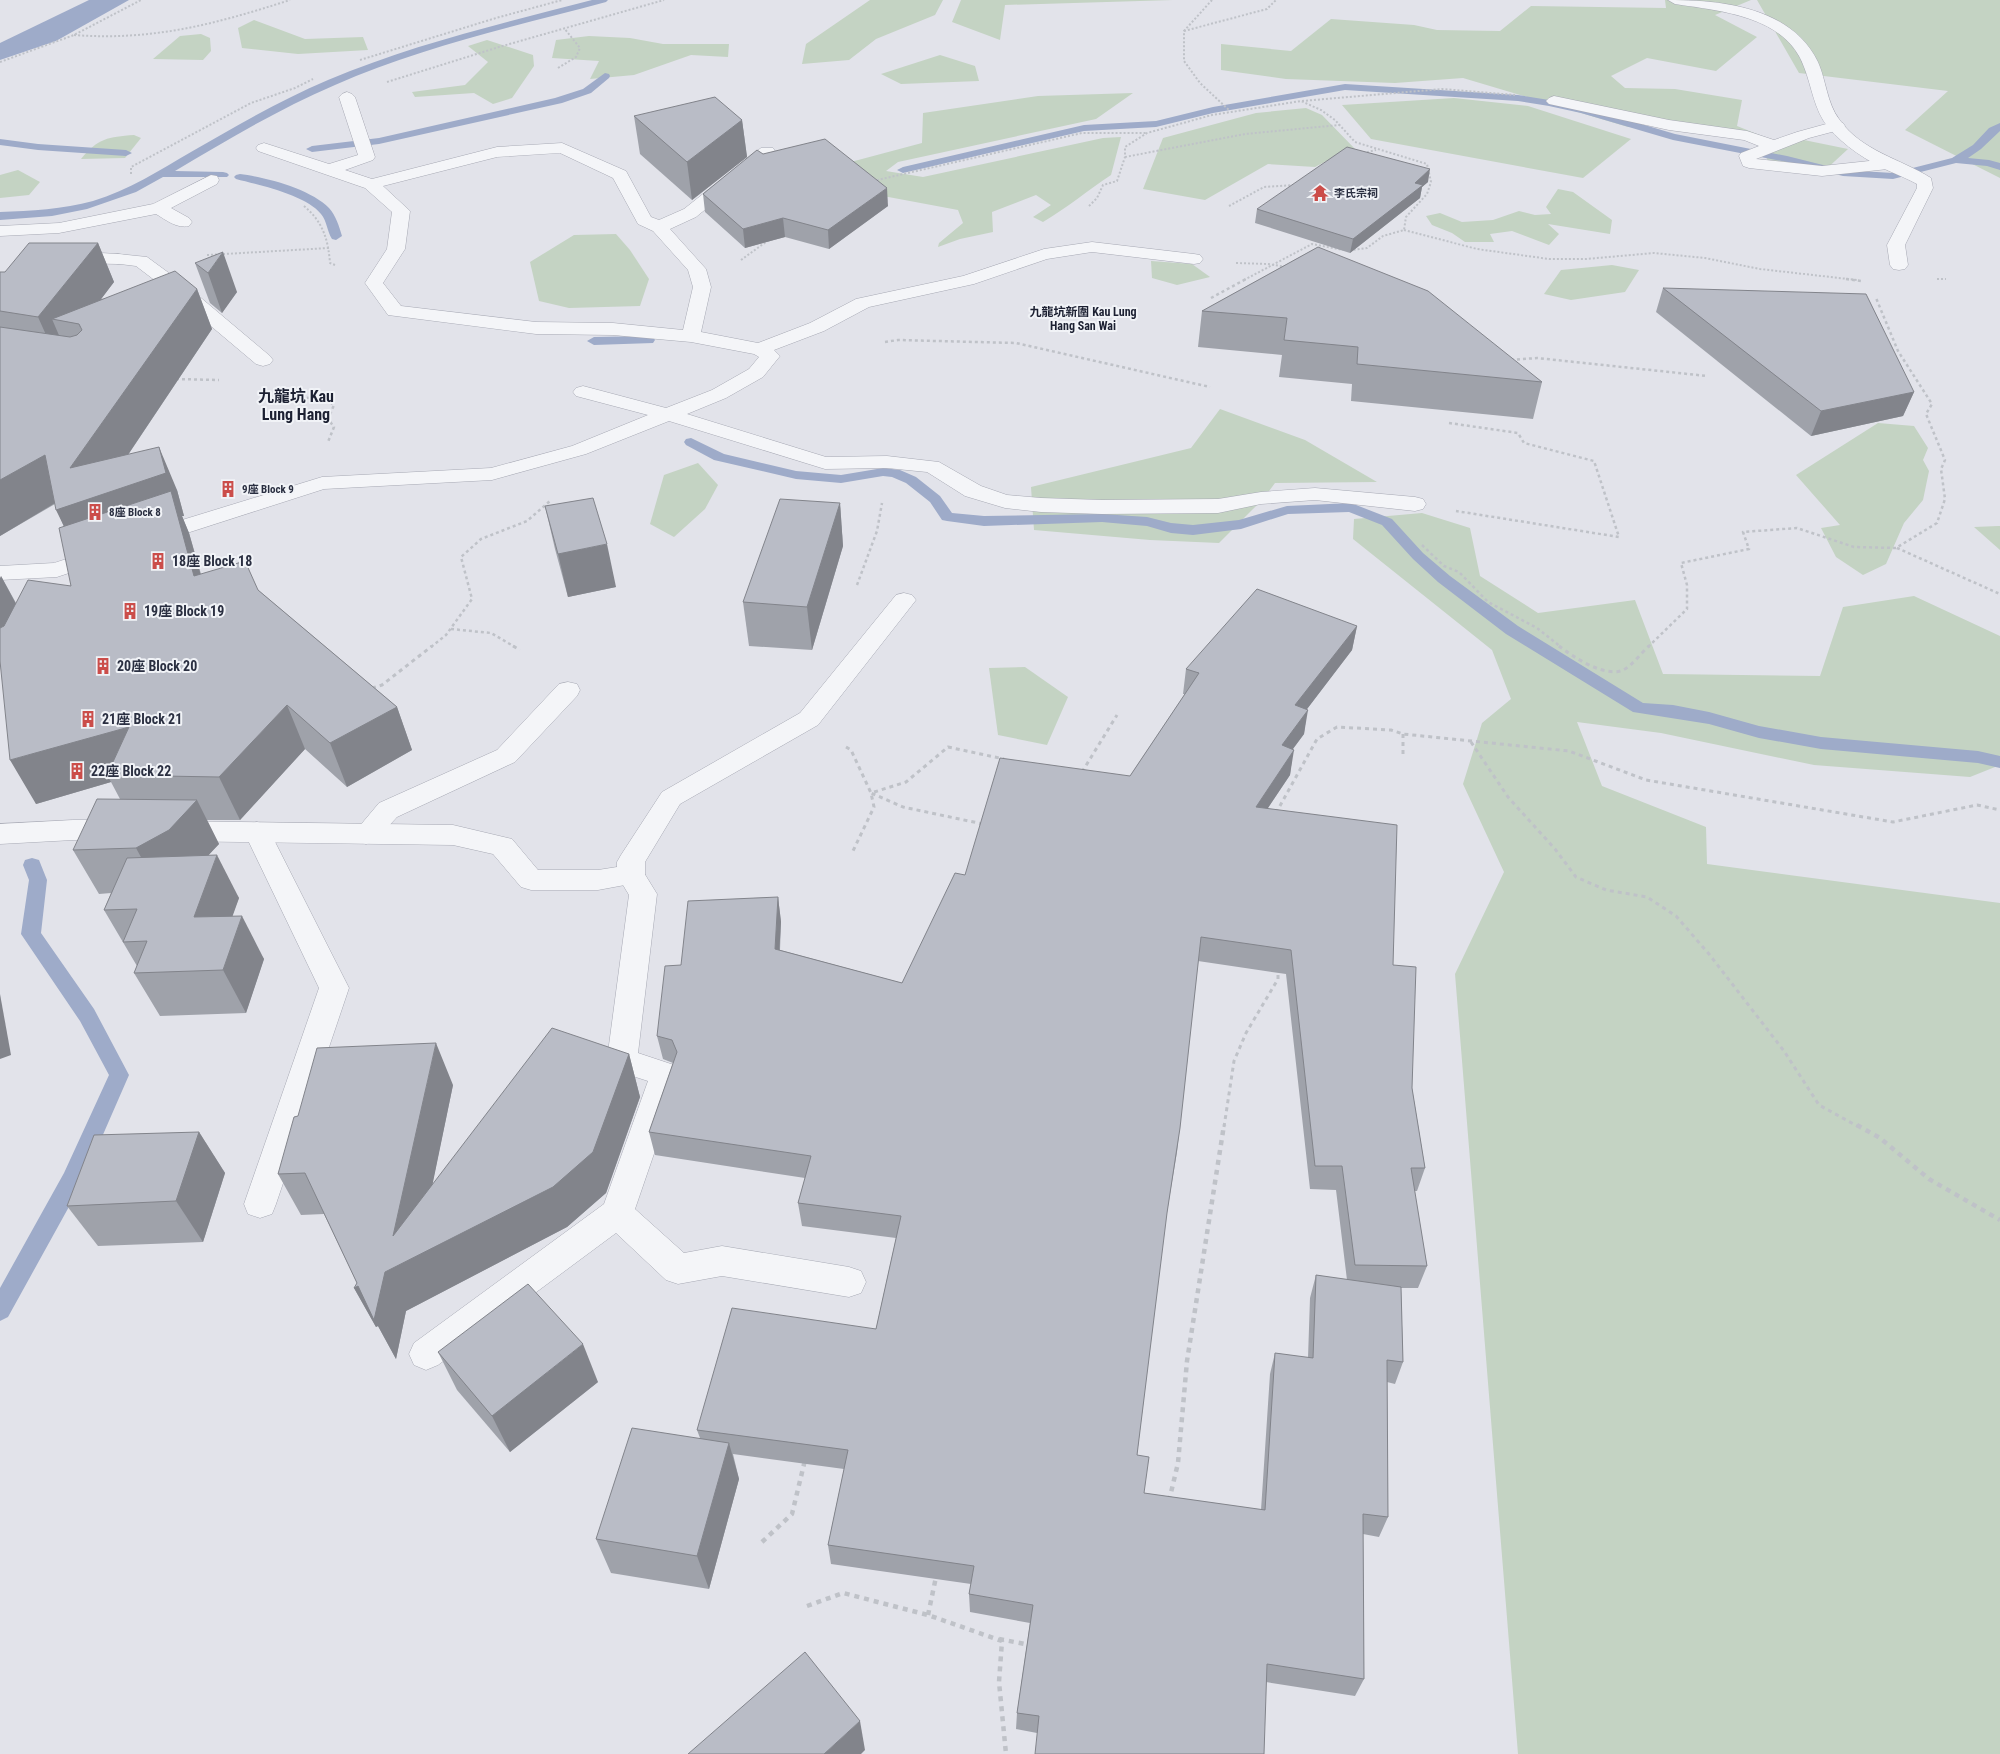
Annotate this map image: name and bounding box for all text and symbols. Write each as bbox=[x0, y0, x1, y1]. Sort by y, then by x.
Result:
temple icon: 李氏宗祠 bbox=[1310, 183, 1330, 203]
place label: 李氏宗祠 bbox=[1334, 187, 1378, 200]
district label: 九龍坑新圍 Kau Lung Hang San Wai bbox=[1029, 305, 1137, 333]
district label: 九龍坑 Kau Lung Hang bbox=[258, 387, 334, 424]
building icon: 9座 Block 9 bbox=[218, 479, 238, 499]
place label: 9座 Block 9 bbox=[242, 483, 294, 496]
building icon: 8座 Block 8 bbox=[85, 502, 105, 522]
place label: 8座 Block 8 bbox=[109, 506, 161, 519]
building icon: 18座 Block 18 bbox=[148, 551, 168, 571]
place label: 18座 Block 18 bbox=[172, 553, 252, 569]
building icon: 19座 Block 19 bbox=[120, 601, 140, 621]
place label: 19座 Block 19 bbox=[144, 603, 224, 619]
building icon: 20座 Block 20 bbox=[93, 656, 113, 676]
place label: 20座 Block 20 bbox=[117, 658, 197, 674]
building icon: 21座 Block 21 bbox=[78, 709, 98, 729]
place label: 21座 Block 21 bbox=[102, 711, 182, 727]
building icon: 22座 Block 22 bbox=[67, 761, 87, 781]
place label: 22座 Block 22 bbox=[91, 763, 171, 779]

